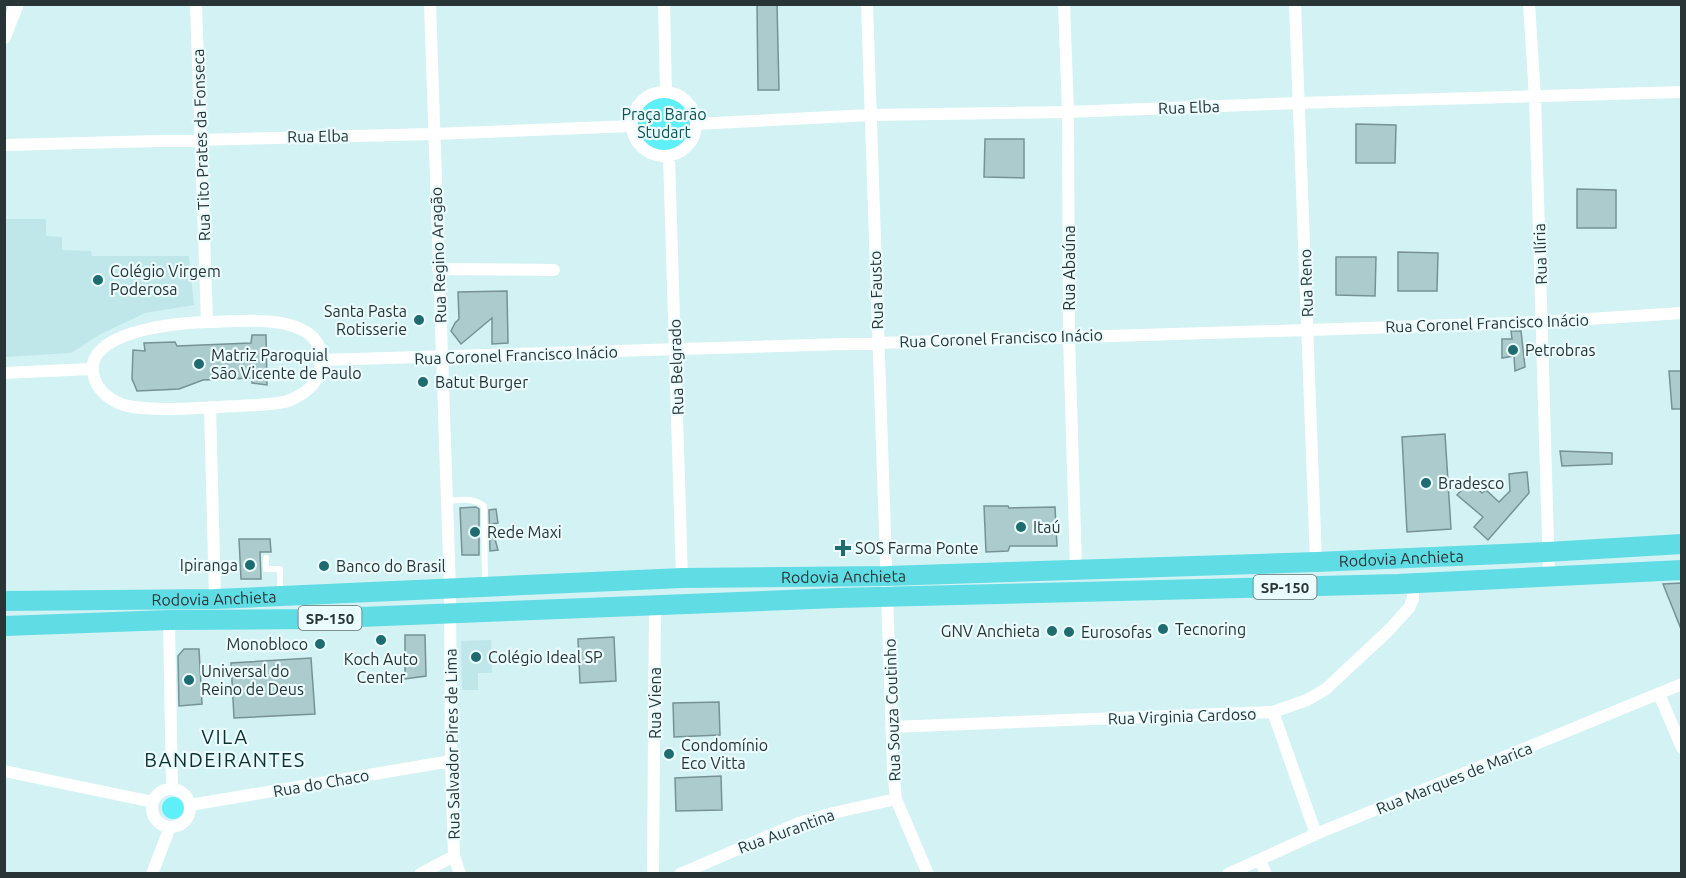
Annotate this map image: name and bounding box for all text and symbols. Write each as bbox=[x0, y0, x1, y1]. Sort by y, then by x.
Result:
street label: Rua Tito Prates da Fonseca bbox=[189, 49, 213, 241]
street label: Rua Elba bbox=[1158, 97, 1220, 117]
park label: Praça Barão Studart bbox=[621, 105, 707, 141]
street label: Rua Elba bbox=[287, 126, 349, 146]
street label: Rua Regino Aragão bbox=[427, 186, 449, 324]
street label: Rua Ilíria bbox=[1530, 223, 1550, 285]
street label: Rua Abaúna bbox=[1060, 225, 1078, 311]
street label: Rua Reno bbox=[1296, 249, 1316, 317]
street label: Rua Fausto bbox=[866, 250, 886, 330]
place label: Colégio Virgem Poderosa bbox=[110, 262, 221, 298]
marker: Colégio Virgem Poderosa bbox=[91, 273, 105, 287]
place label: Santa Pasta Rotisserie bbox=[324, 302, 407, 338]
street label: Rua Coronel Francisco Inácio bbox=[1385, 310, 1589, 336]
marker: Santa Pasta Rotisserie bbox=[412, 313, 426, 327]
street label: Rua Belgrado bbox=[665, 319, 687, 415]
street label: Rua Coronel Francisco Inácio bbox=[899, 325, 1103, 351]
place label: Petrobras bbox=[1525, 341, 1595, 359]
street label: Rua Coronel Francisco Inácio bbox=[414, 342, 618, 368]
marker: Petrobras bbox=[1506, 343, 1520, 357]
place label: Matriz Paroquial São Vicente de Paulo bbox=[211, 346, 362, 382]
marker: Matriz Paroquial São Vicente de Paulo bbox=[192, 357, 206, 371]
place label: Batut Burger bbox=[435, 373, 528, 391]
marker: Batut Burger bbox=[416, 375, 430, 389]
place label: Bradesco bbox=[1438, 474, 1504, 492]
marker: Bradesco bbox=[1419, 476, 1433, 490]
place label: Itaú bbox=[1033, 518, 1061, 536]
marker: Itaú bbox=[1014, 520, 1028, 534]
place label: Rede Maxi bbox=[487, 523, 562, 541]
marker: Rede Maxi bbox=[468, 525, 482, 539]
place label: SOS Farma Ponte bbox=[855, 539, 979, 557]
marker: SOS Farma Ponte bbox=[836, 541, 850, 555]
street label: Rodovia Anchieta bbox=[1338, 547, 1464, 570]
place label: Ipiranga bbox=[180, 556, 238, 574]
place label: Banco do Brasil bbox=[336, 557, 446, 575]
marker: Ipiranga bbox=[243, 558, 257, 572]
marker: Banco do Brasil bbox=[317, 559, 331, 573]
street label: Rodovia Anchieta bbox=[781, 566, 906, 586]
road number: SP-150 bbox=[1254, 575, 1316, 599]
street label: Rodovia Anchieta bbox=[151, 587, 277, 609]
road number: SP-150 bbox=[298, 606, 362, 630]
place label: Tecnoring bbox=[1175, 620, 1246, 638]
place label: GNV Anchieta bbox=[941, 622, 1040, 640]
marker: Tecnoring bbox=[1156, 622, 1170, 636]
place label: Eurosofas bbox=[1081, 623, 1152, 641]
marker: GNV Anchieta bbox=[1045, 624, 1059, 638]
marker: Eurosofas bbox=[1062, 625, 1076, 639]
marker: Koch Auto Center bbox=[374, 633, 388, 647]
place label: Monobloco bbox=[227, 635, 308, 653]
marker: Monobloco bbox=[313, 637, 327, 651]
street label: Rua Souza Coutinho bbox=[881, 638, 903, 782]
street label: Rua Salvador Pires de Lima bbox=[441, 648, 463, 840]
place label: Colégio Ideal SP bbox=[488, 648, 603, 666]
place label: Koch Auto Center bbox=[344, 650, 418, 686]
marker: Colégio Ideal SP bbox=[469, 650, 483, 664]
place label: Universal do Reino de Deus bbox=[201, 662, 304, 698]
street label: Rua Viena bbox=[646, 667, 664, 739]
marker: Universal do Reino de Deus bbox=[182, 673, 196, 687]
street label: Rua Virginia Cardoso bbox=[1107, 704, 1257, 728]
district label: VILA BANDEIRANTES bbox=[144, 725, 306, 771]
place label: Condomínio Eco Vitta bbox=[681, 736, 768, 772]
street label: Rua Marques de Marica bbox=[1373, 738, 1535, 818]
marker: Condomínio Eco Vitta bbox=[662, 747, 676, 761]
street label: Rua do Chaco bbox=[272, 766, 370, 800]
street label: Rua Aurantina bbox=[735, 805, 837, 857]

